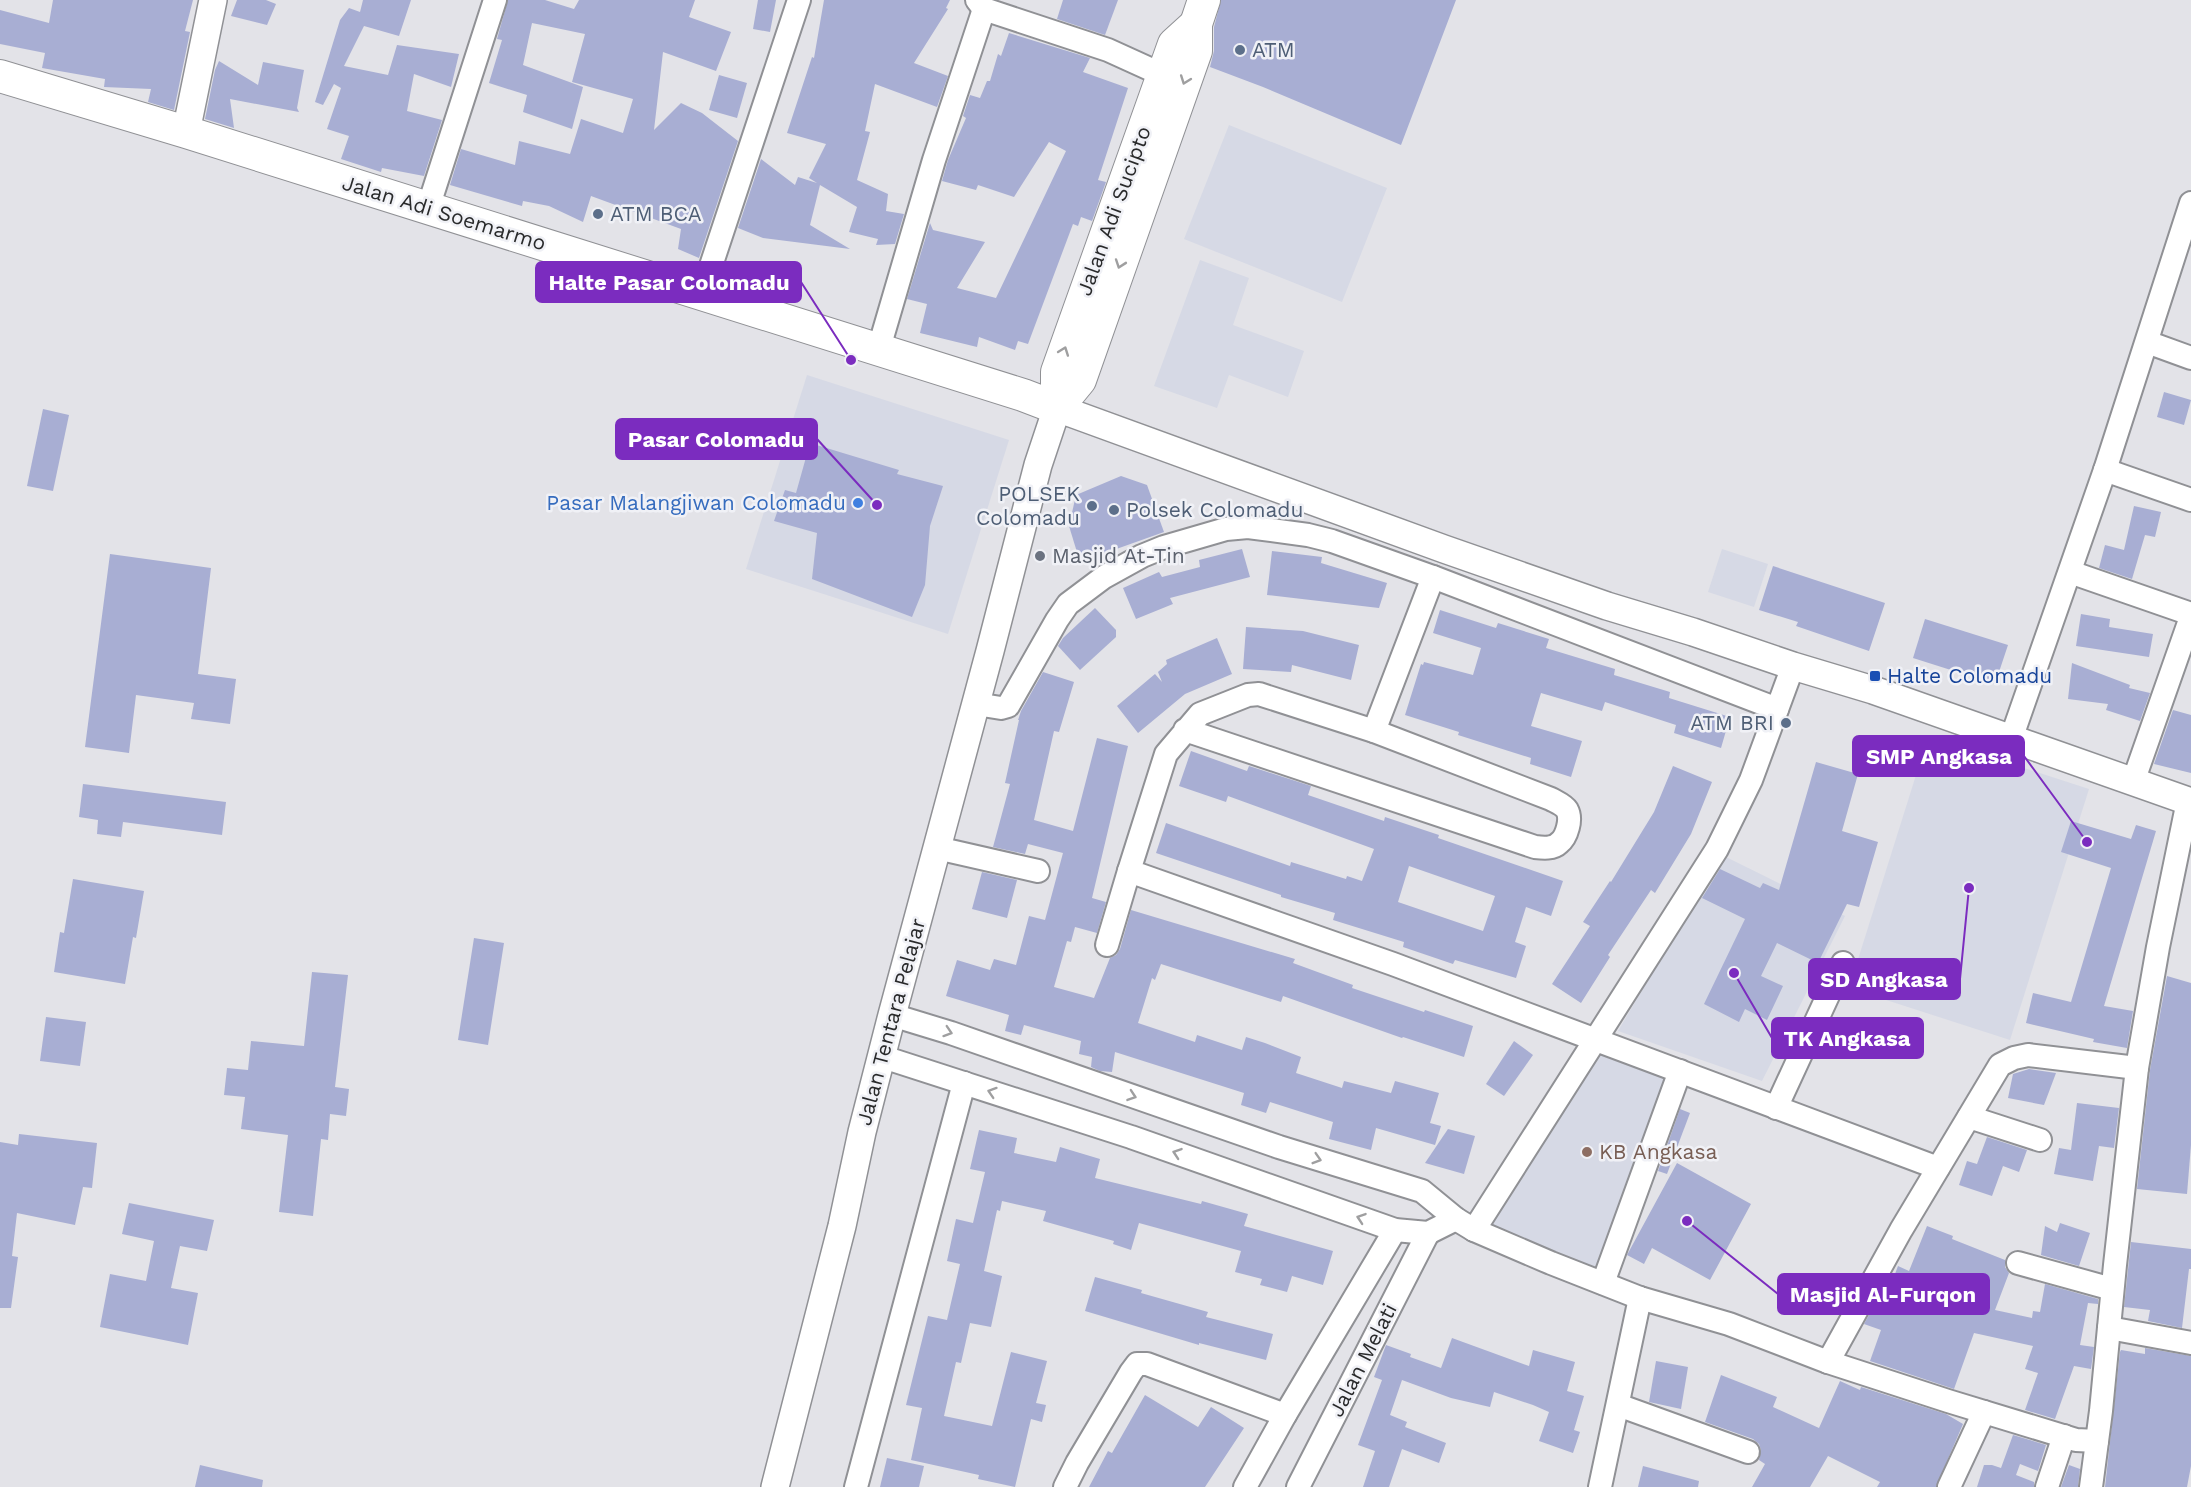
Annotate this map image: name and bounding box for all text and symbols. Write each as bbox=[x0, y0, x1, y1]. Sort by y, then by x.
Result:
place label: ATM bbox=[1252, 37, 1295, 62]
marker: ATM bbox=[1233, 43, 1247, 57]
one-way arrow bbox=[1180, 75, 1193, 85]
street label: Jalan Adi Sucipto bbox=[1071, 123, 1156, 299]
street label: Jalan Adi Soemarmo bbox=[339, 170, 549, 255]
place label: ATM BCA bbox=[610, 201, 702, 226]
marker: ATM BCA bbox=[591, 207, 605, 221]
one-way arrow bbox=[1115, 258, 1128, 269]
callout: Halte Pasar Colomadu bbox=[536, 262, 801, 302]
text: Halte Pasar Colomadu bbox=[548, 270, 790, 295]
one-way arrow bbox=[1057, 346, 1070, 357]
callout: Pasar Colomadu bbox=[616, 419, 817, 459]
text: Pasar Colomadu bbox=[628, 427, 804, 452]
place label: POLSEK Colomadu bbox=[976, 481, 1080, 530]
place label: Pasar Malangjiwan Colomadu bbox=[546, 490, 846, 515]
marker: Pasar Malangjiwan Colomadu bbox=[851, 496, 865, 510]
place label: Polsek Colomadu bbox=[1126, 497, 1304, 522]
marker: POLSEK Colomadu bbox=[1085, 499, 1099, 513]
marker: Polsek Colomadu bbox=[1107, 503, 1121, 517]
place label: Masjid At-Tin bbox=[1052, 543, 1185, 568]
marker: Masjid At-Tin bbox=[1033, 549, 1047, 563]
place label: Halte Colomadu bbox=[1887, 663, 2052, 688]
marker: Halte Colomadu bbox=[1868, 669, 1882, 683]
place label: ATM BRI bbox=[1690, 710, 1774, 735]
marker: ATM BRI bbox=[1779, 716, 1793, 730]
callout: SMP Angkasa bbox=[1853, 736, 2024, 776]
text: SMP Angkasa bbox=[1866, 744, 2012, 769]
street label: Jalan Tentara Pelajar bbox=[851, 915, 930, 1128]
callout: SD Angkasa bbox=[1809, 959, 1960, 999]
text: SD Angkasa bbox=[1820, 967, 1948, 992]
callout: TK Angkasa bbox=[1772, 1018, 1923, 1058]
one-way arrow bbox=[942, 1025, 953, 1037]
text: TK Angkasa bbox=[1784, 1026, 1911, 1051]
one-way arrow bbox=[987, 1087, 998, 1099]
one-way arrow bbox=[1126, 1089, 1137, 1102]
place label: KB Angkasa bbox=[1599, 1139, 1717, 1164]
marker: KB Angkasa bbox=[1580, 1145, 1594, 1159]
one-way arrow bbox=[1172, 1148, 1183, 1161]
one-way arrow bbox=[1311, 1152, 1322, 1164]
one-way arrow bbox=[1356, 1212, 1367, 1225]
callout: Masjid Al-Furqon bbox=[1778, 1274, 1989, 1314]
text: Masjid Al-Furqon bbox=[1790, 1282, 1976, 1307]
street label: Jalan Melati bbox=[1323, 1299, 1402, 1421]

